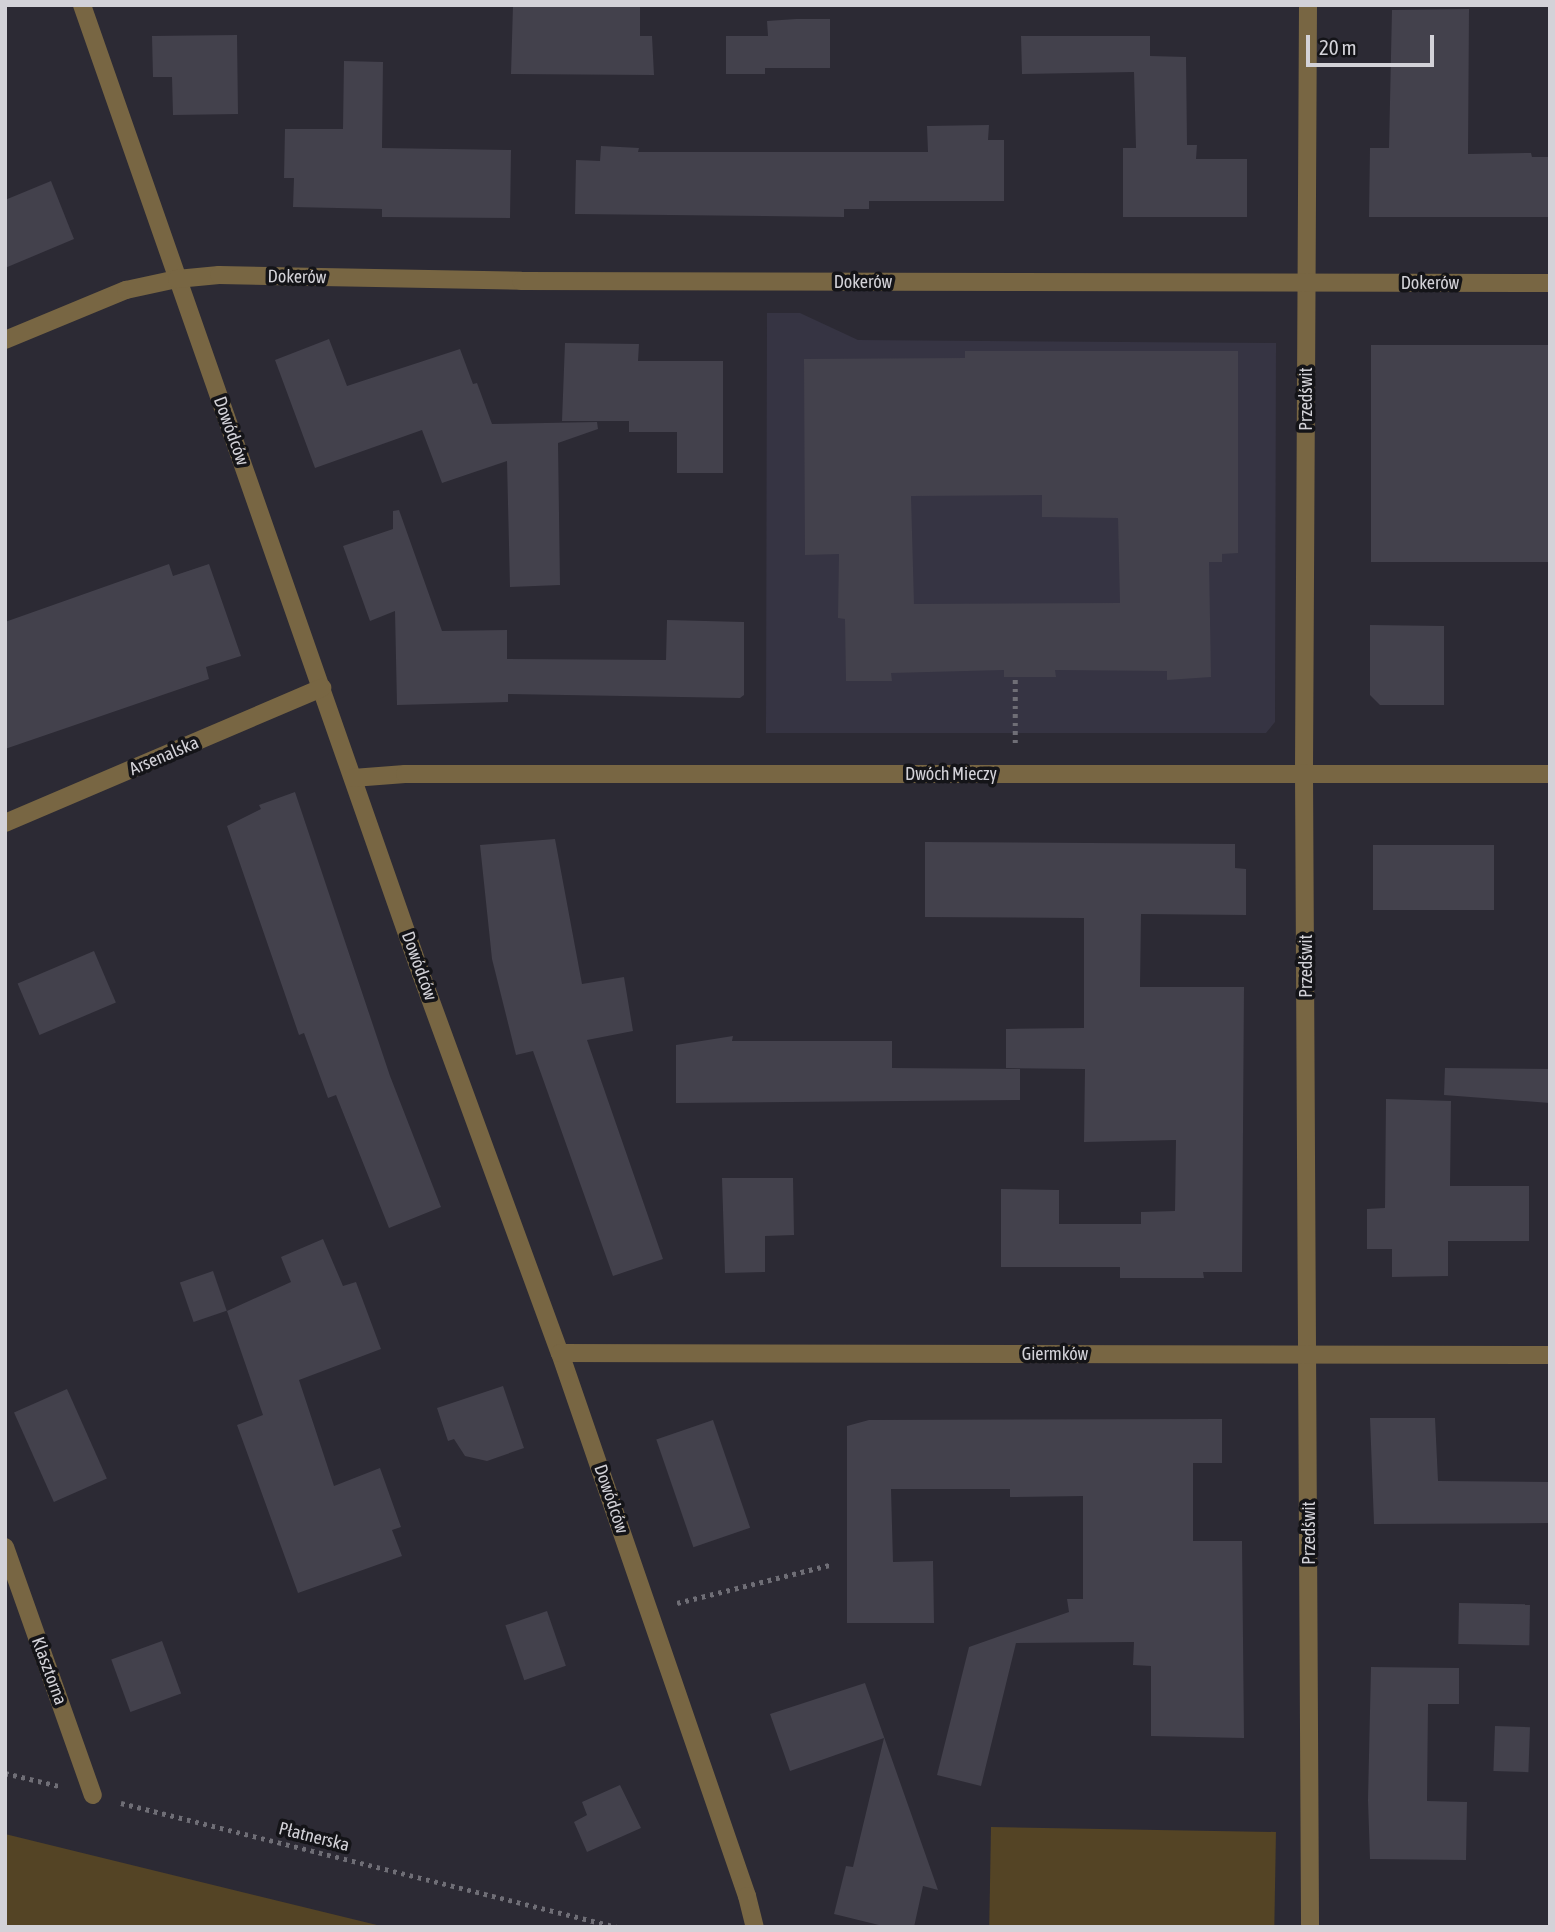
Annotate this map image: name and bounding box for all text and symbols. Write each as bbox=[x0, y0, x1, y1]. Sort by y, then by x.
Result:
scale bar bbox=[1310, 21, 1438, 65]
text: 20 m bbox=[1319, 35, 1357, 59]
street label: Dokerów bbox=[268, 266, 326, 288]
street label: Dokerów bbox=[834, 271, 892, 293]
street label: Dokerów bbox=[1401, 272, 1459, 294]
street label: Przedświt bbox=[1295, 367, 1317, 431]
street label: Dowódców bbox=[209, 394, 253, 468]
street label: Arsenalska bbox=[126, 732, 202, 780]
street label: Dwóch Mieczy bbox=[905, 763, 997, 785]
street label: Dowódców bbox=[397, 929, 441, 1003]
street label: Przedświt bbox=[1295, 934, 1317, 998]
street label: Giermków bbox=[1022, 1343, 1088, 1365]
street label: Dowódców bbox=[589, 1462, 633, 1536]
street label: Przedświt bbox=[1298, 1501, 1320, 1565]
street label: Klasztorna bbox=[27, 1634, 71, 1708]
street label: Płatnerska bbox=[276, 1818, 352, 1856]

